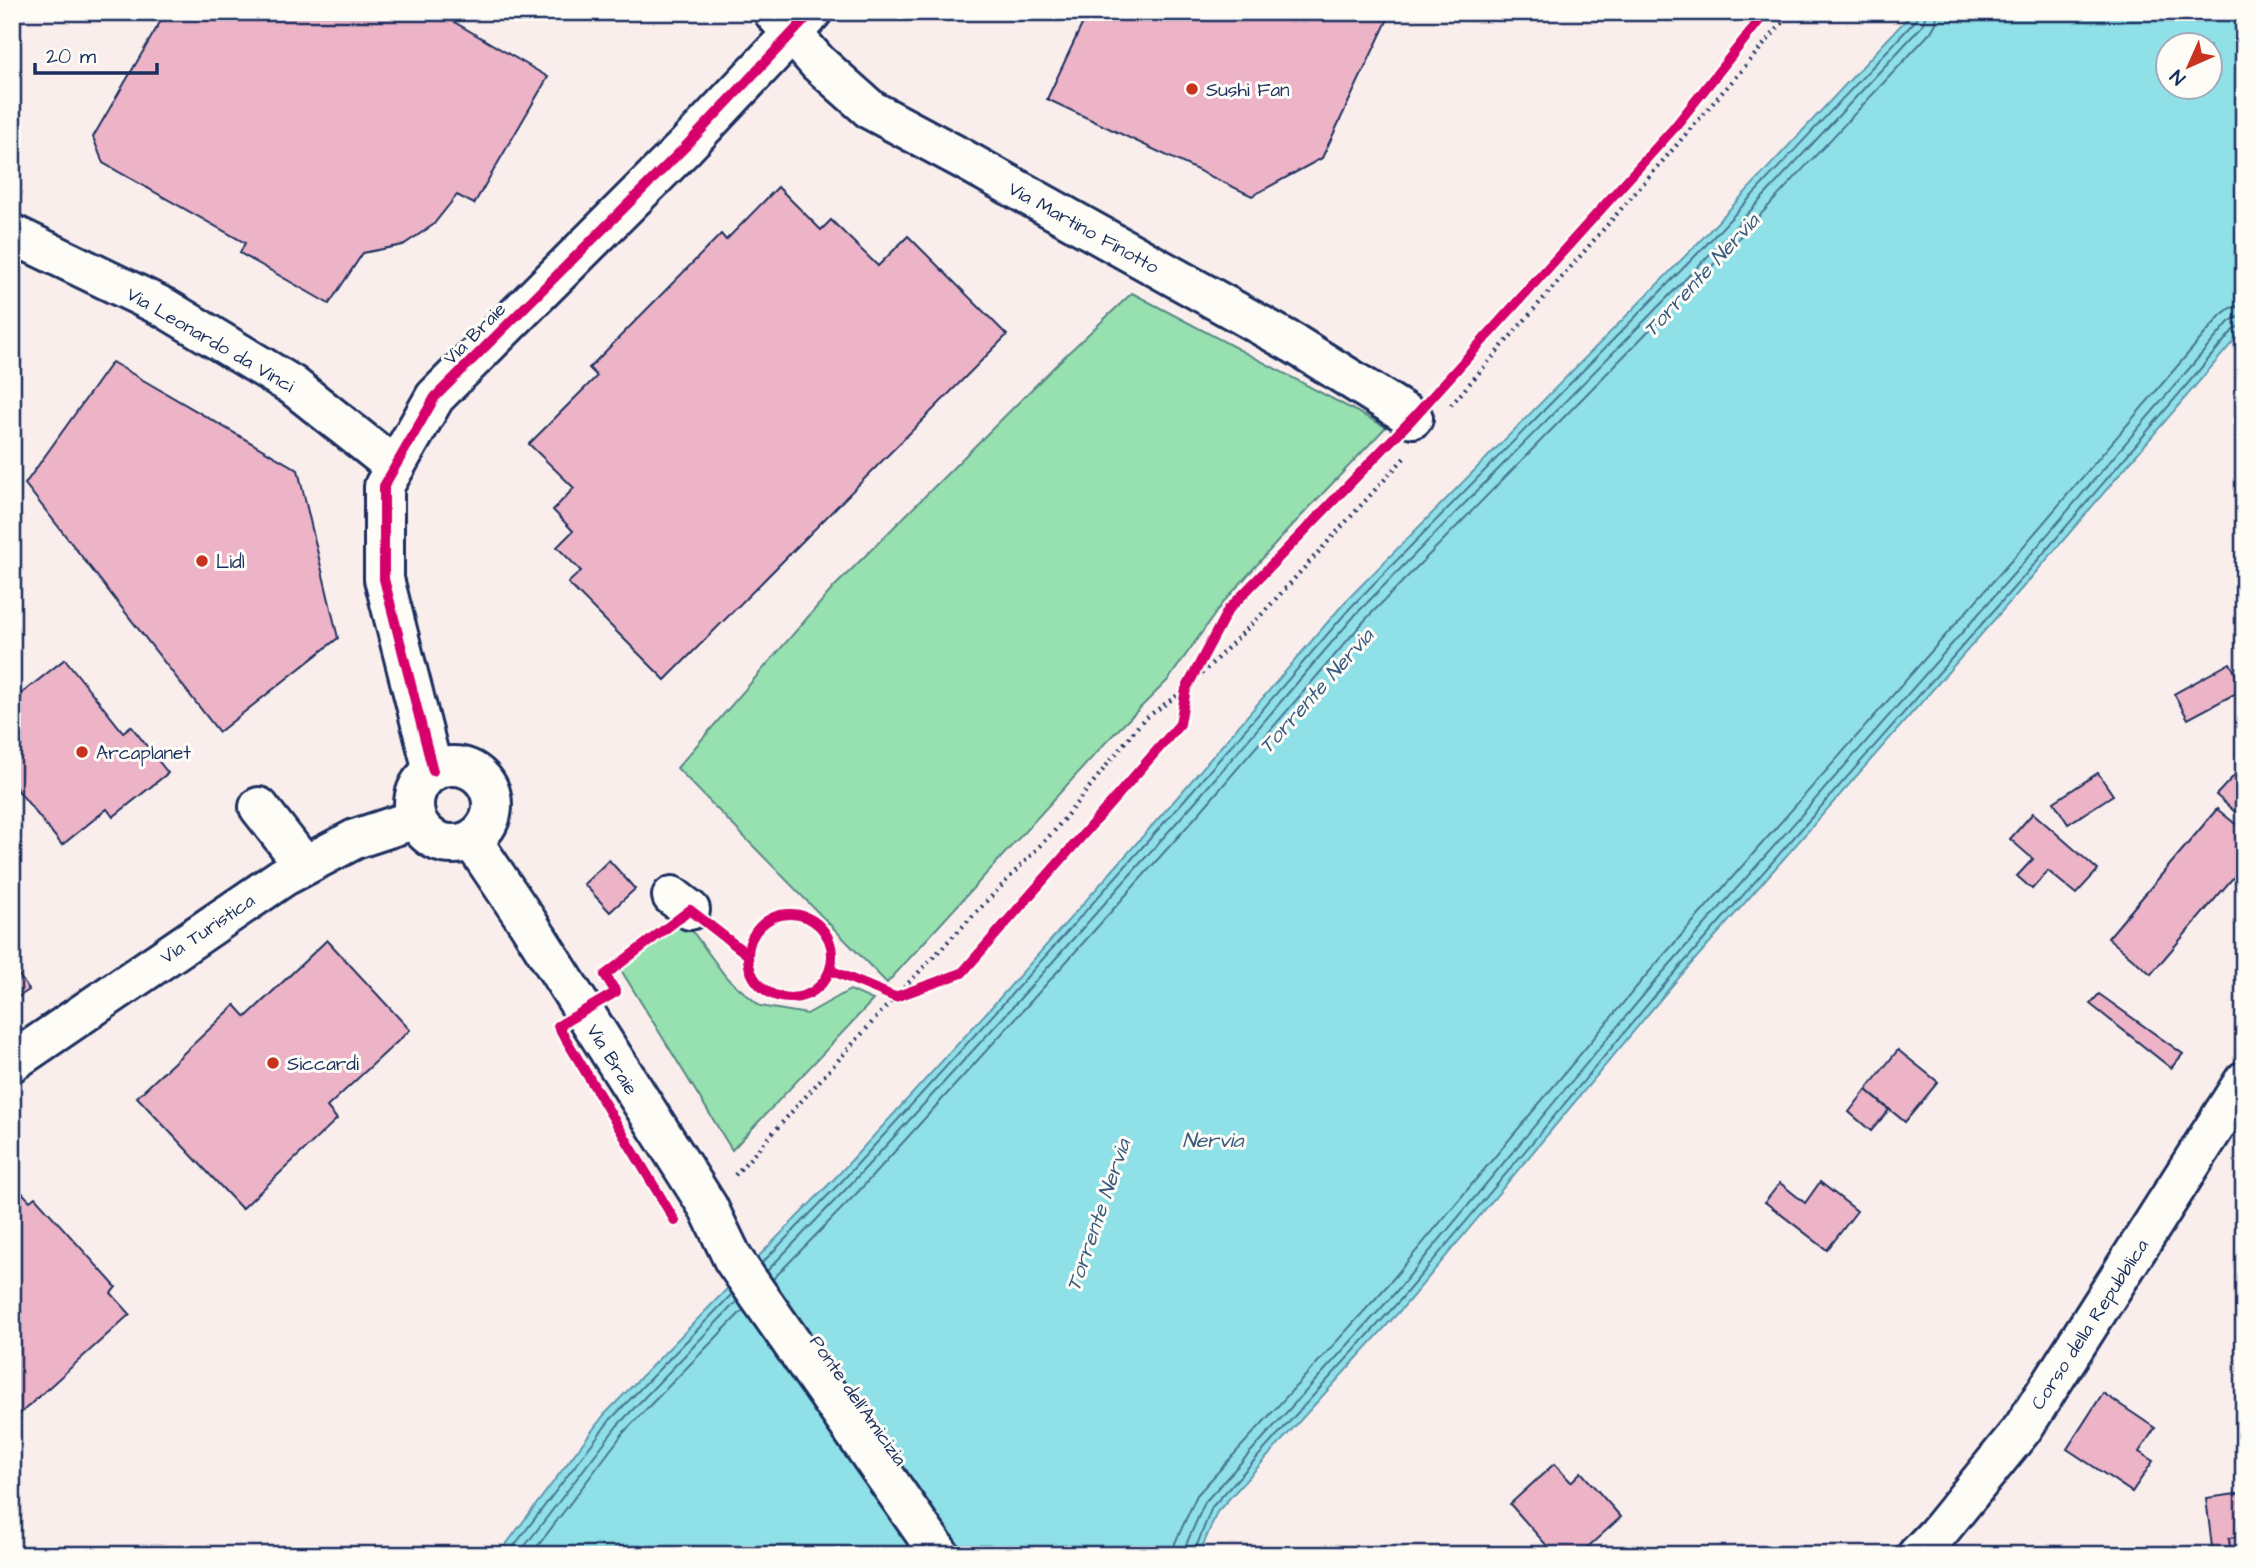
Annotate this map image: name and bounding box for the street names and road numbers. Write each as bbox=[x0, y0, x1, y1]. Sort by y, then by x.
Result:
street label: Via Martino Finotto bbox=[1003, 176, 1164, 281]
street label: Via Leonardo da Vinci bbox=[121, 281, 299, 400]
street label: Via Braie bbox=[438, 297, 512, 371]
street label: Via Turistica bbox=[155, 887, 261, 971]
street label: Via Braie bbox=[579, 1019, 644, 1100]
street label: Corso della Repubblica bbox=[2025, 1234, 2156, 1415]
street label: Ponte dell'Amicizia bbox=[803, 1330, 913, 1472]

